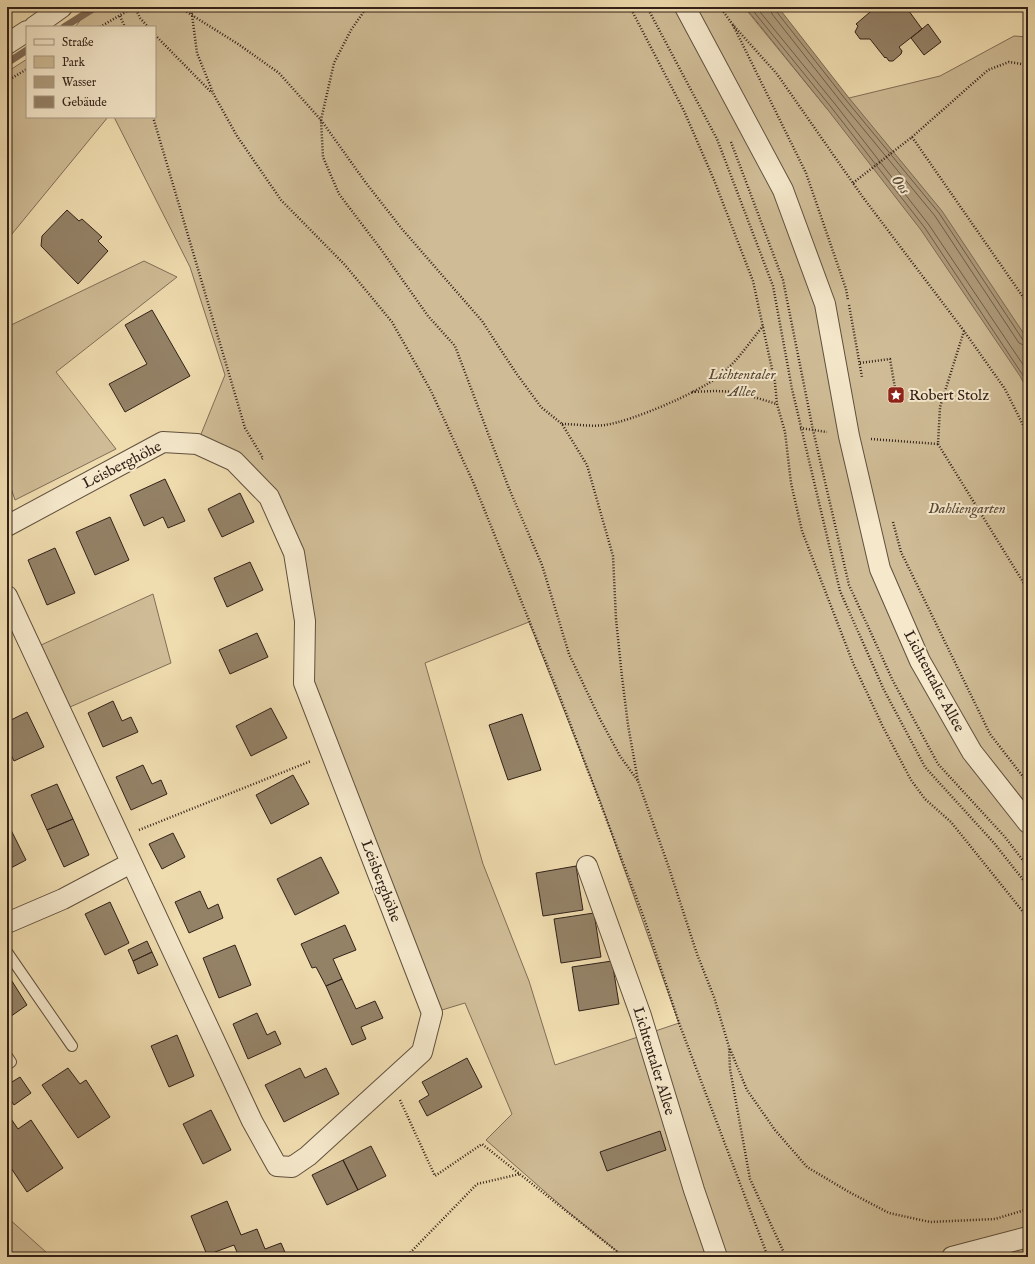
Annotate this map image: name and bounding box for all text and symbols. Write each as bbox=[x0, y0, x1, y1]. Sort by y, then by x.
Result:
legend bbox=[26, 26, 156, 118]
text: Straße bbox=[62, 35, 94, 50]
text: Park bbox=[62, 55, 85, 70]
text: Wasser bbox=[62, 75, 97, 90]
text: Gebäude bbox=[62, 95, 107, 110]
water label: Oos bbox=[886, 171, 914, 199]
park label: Lichtentaler Allee bbox=[708, 365, 776, 401]
place icon: Robert Stolz bbox=[886, 385, 906, 405]
place label: Robert Stolz bbox=[909, 386, 989, 405]
street label: Leisberghöhe bbox=[79, 437, 165, 493]
park label: Dahliengarten bbox=[928, 499, 1006, 519]
street label: Lichtentaler Allee bbox=[899, 627, 969, 735]
street label: Leisberghöhe bbox=[357, 837, 405, 925]
street label: Lichtentaler Allee bbox=[628, 1004, 680, 1118]

